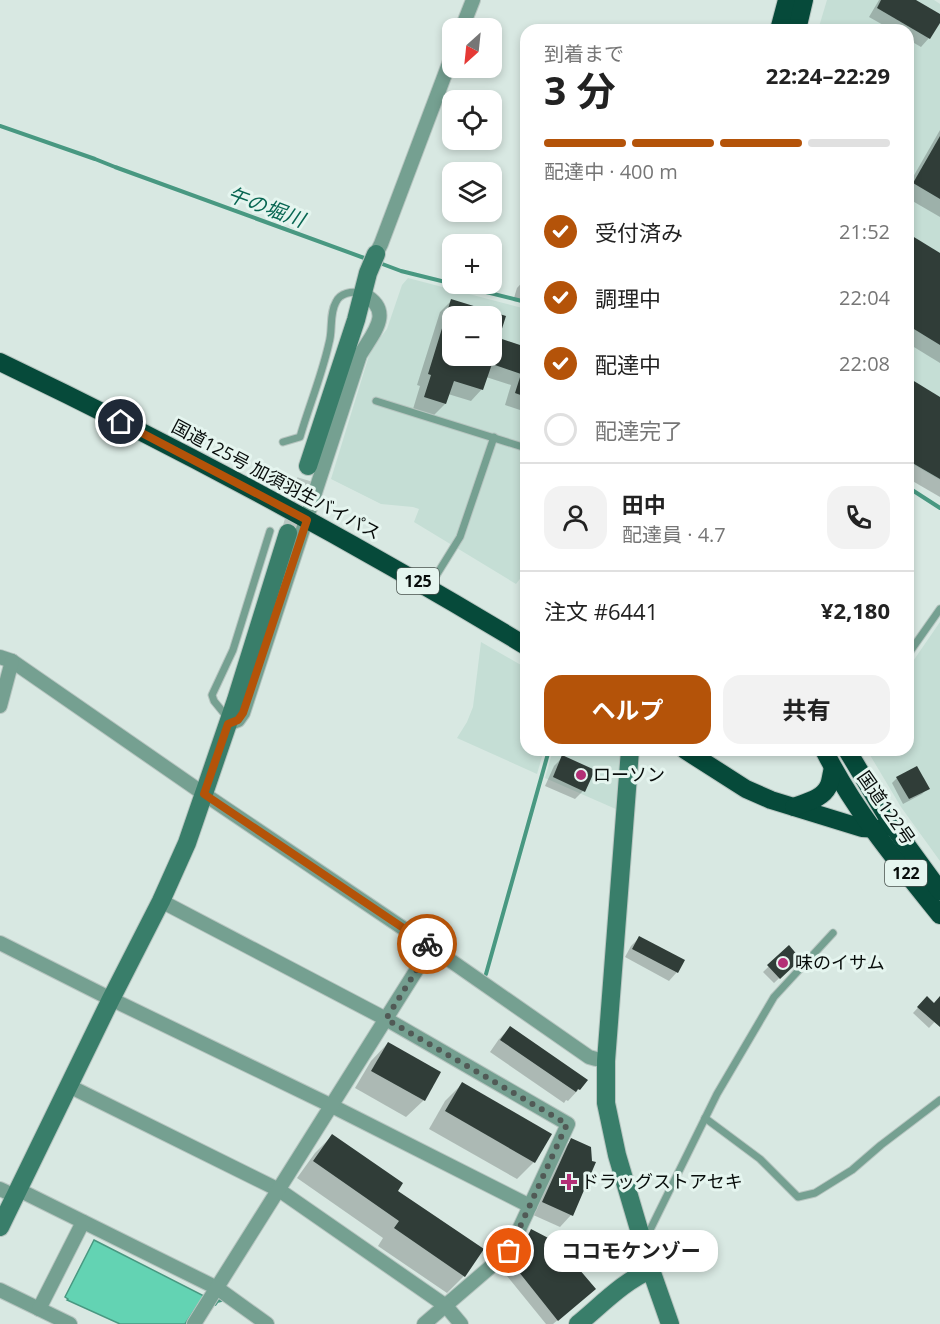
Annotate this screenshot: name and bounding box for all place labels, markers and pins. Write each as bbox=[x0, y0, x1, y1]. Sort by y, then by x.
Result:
pin bbox=[95, 396, 146, 447]
place label: ローソン bbox=[593, 762, 665, 786]
marker: ローソン bbox=[574, 768, 588, 782]
place label: 味のイサム bbox=[795, 950, 885, 974]
marker: 味のイサム bbox=[776, 956, 790, 970]
place label: ドラッグストアセキ bbox=[581, 1169, 743, 1193]
marker: ドラッグストアセキ bbox=[562, 1175, 576, 1189]
pin bbox=[483, 1225, 534, 1276]
callout: ココモケンゾー bbox=[545, 1230, 719, 1272]

